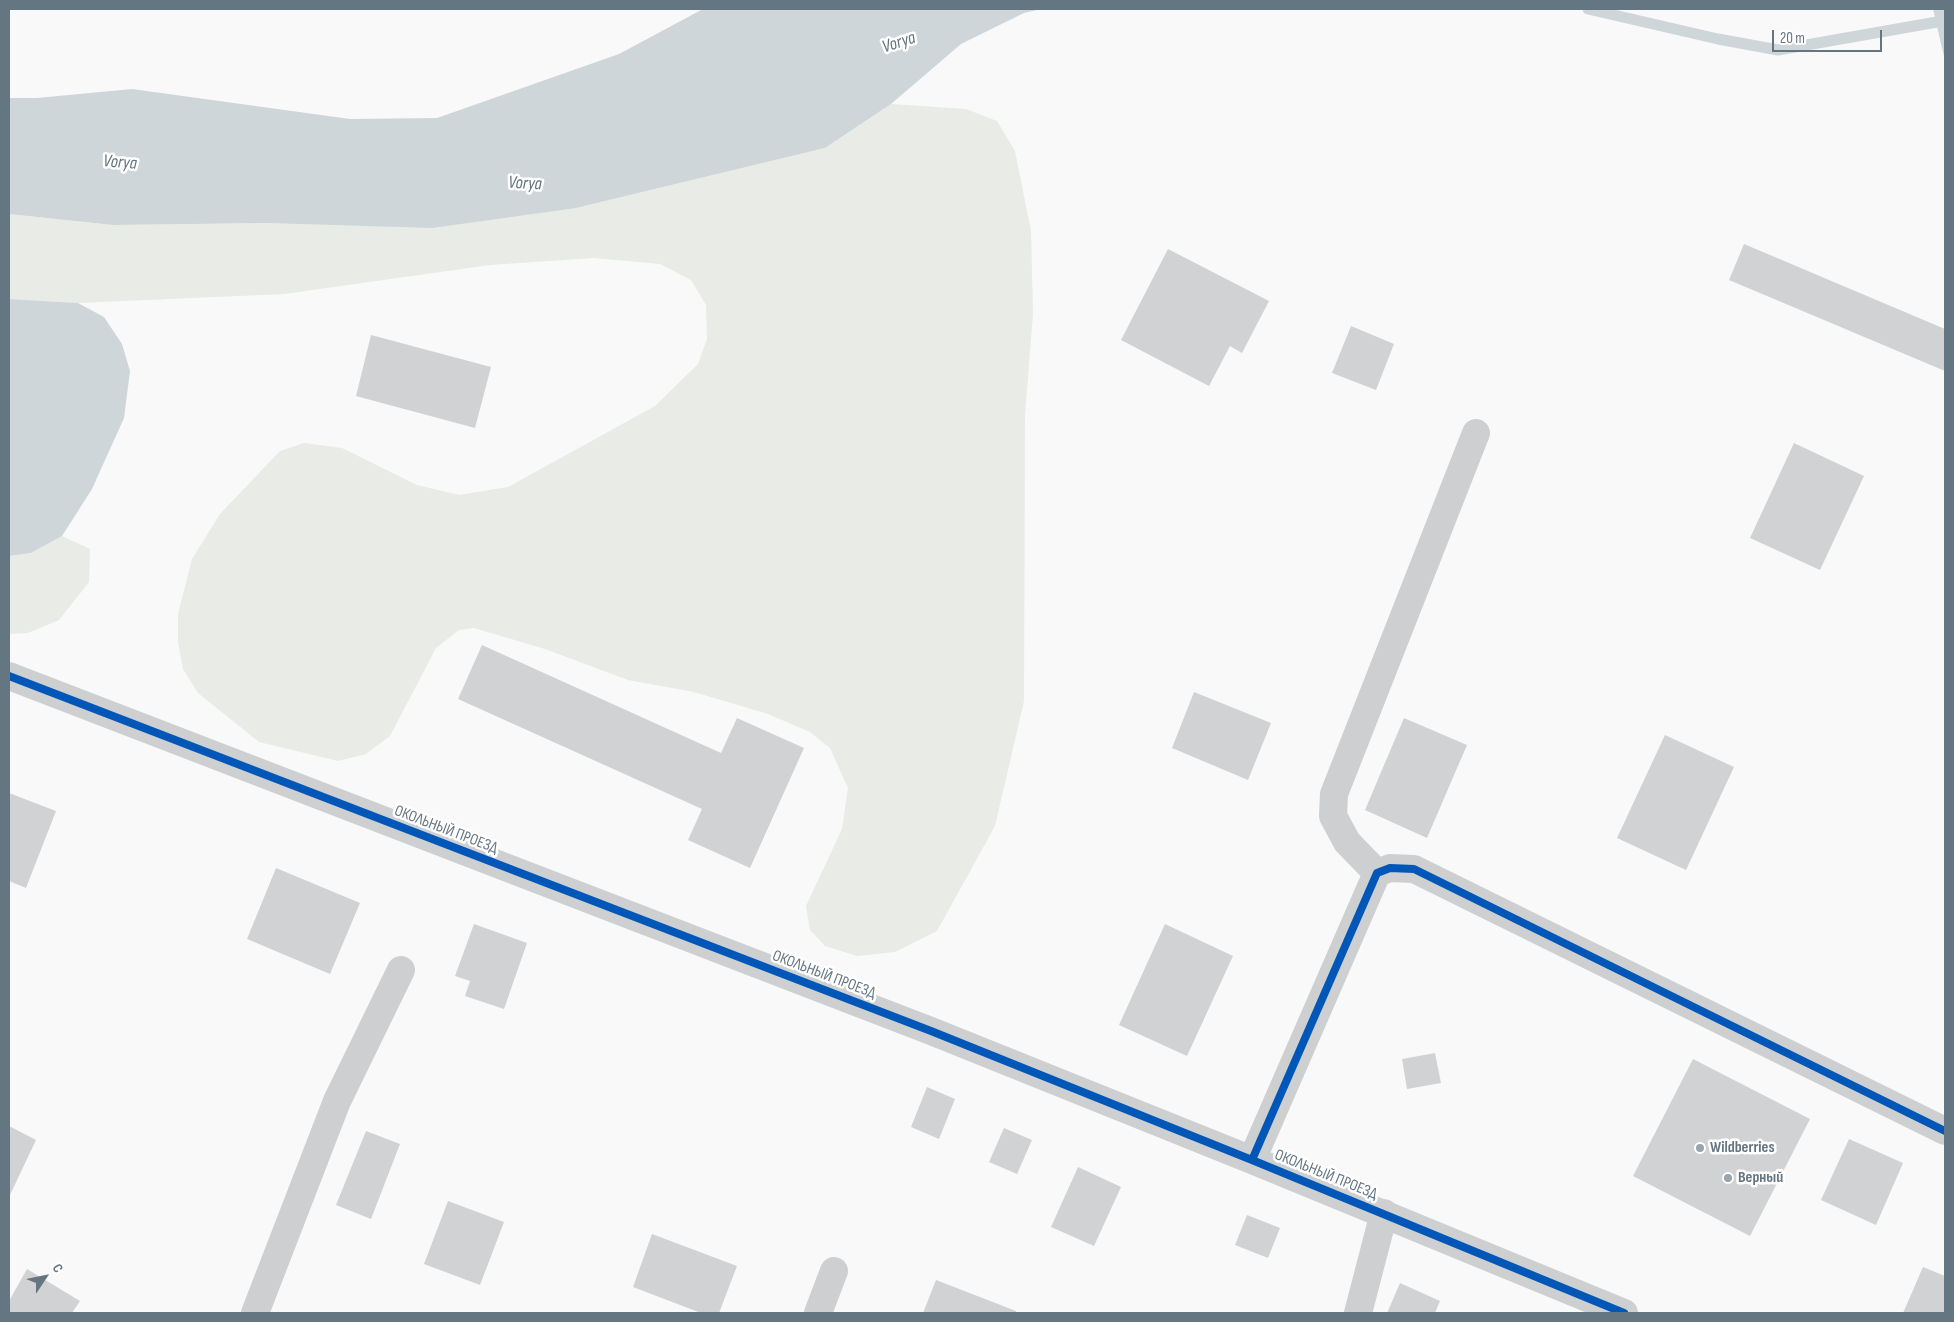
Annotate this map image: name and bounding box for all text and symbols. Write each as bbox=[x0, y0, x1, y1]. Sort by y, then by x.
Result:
scale bar bbox=[1774, 20, 1884, 52]
water label: Vorya bbox=[880, 28, 918, 58]
text: 20 m bbox=[1780, 29, 1805, 48]
water label: Vorya bbox=[102, 151, 138, 175]
water label: Vorya bbox=[508, 172, 542, 196]
street label: ОКОЛЬНЫЙ ПРОЕЗД bbox=[392, 801, 500, 859]
street label: ОКОЛЬНЫЙ ПРОЕЗД bbox=[770, 946, 878, 1004]
place label: Wildberries bbox=[1710, 1138, 1775, 1158]
marker: Wildberries bbox=[1694, 1142, 1706, 1154]
street label: ОКОЛЬНЫЙ ПРОЕЗД bbox=[1272, 1146, 1380, 1204]
place label: Верный bbox=[1738, 1168, 1783, 1188]
marker: Верный bbox=[1722, 1172, 1734, 1184]
north arrow bbox=[20, 1252, 70, 1302]
text: С bbox=[49, 1261, 67, 1276]

